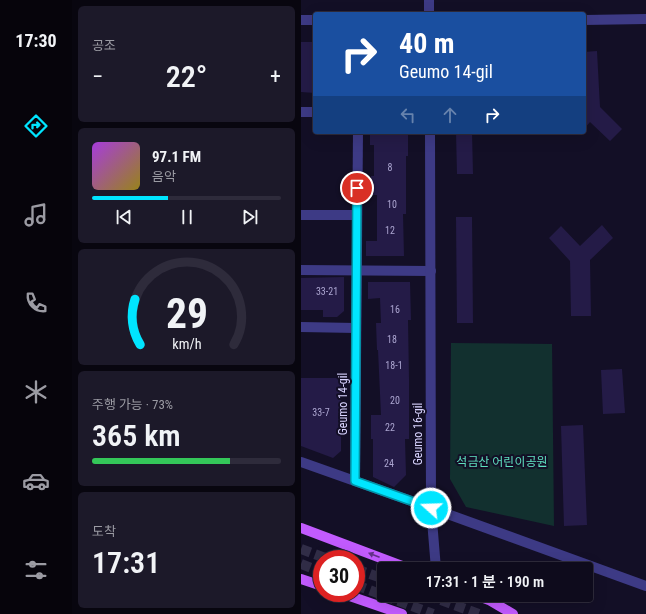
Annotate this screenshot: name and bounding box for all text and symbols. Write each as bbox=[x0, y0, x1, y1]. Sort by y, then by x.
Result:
text: 40 m bbox=[399, 27, 455, 60]
icon: right bbox=[333, 28, 385, 80]
text: 17:30 bbox=[15, 30, 57, 51]
text: 공조 bbox=[92, 38, 116, 53]
text: 22° bbox=[166, 59, 207, 94]
text: Geumo 14-gil bbox=[399, 61, 493, 82]
text: − bbox=[92, 64, 103, 89]
text: + bbox=[270, 64, 281, 89]
icon: left bbox=[397, 104, 419, 126]
icon: ahead bbox=[439, 104, 461, 126]
icon: right bbox=[481, 104, 503, 126]
icon: directions bbox=[22, 112, 50, 140]
text: 97.1 FM bbox=[152, 148, 201, 166]
house number: 8 bbox=[388, 162, 393, 173]
text: 음악 bbox=[152, 169, 176, 184]
pin bbox=[340, 171, 374, 205]
icon: arrive bbox=[346, 177, 368, 199]
house number: 10 bbox=[387, 199, 397, 210]
icon: music bbox=[22, 201, 50, 229]
icon: previous bbox=[113, 206, 135, 228]
icon: pause bbox=[176, 206, 198, 228]
icon: next bbox=[239, 206, 261, 228]
house number: 12 bbox=[385, 225, 395, 236]
house number: 33-21 bbox=[316, 286, 338, 297]
icon: phone bbox=[22, 289, 50, 317]
text: 29 bbox=[165, 289, 208, 338]
house number: 16 bbox=[390, 304, 400, 315]
house number: 18 bbox=[387, 334, 397, 345]
text: km/h bbox=[172, 336, 201, 352]
house number: 18-1 bbox=[385, 360, 403, 371]
street label: Geumo 14-gil bbox=[336, 373, 350, 435]
icon: climate bbox=[22, 378, 50, 406]
house number: 20 bbox=[390, 395, 400, 406]
text: 주행 가능 · 73% bbox=[92, 397, 173, 412]
street label: Geumo 16-gil bbox=[411, 403, 425, 465]
house number: 33-7 bbox=[312, 407, 330, 418]
text: 365 km bbox=[92, 418, 181, 453]
house number: 22 bbox=[385, 422, 395, 433]
park label: 석금산 어린이공원 bbox=[456, 455, 548, 469]
house number: 24 bbox=[384, 458, 394, 469]
icon: car bbox=[22, 467, 50, 495]
position arrow bbox=[410, 487, 452, 529]
text: 도착 bbox=[92, 524, 116, 539]
text: 17:31 bbox=[92, 545, 160, 580]
speed limit sign: 30 bbox=[313, 550, 365, 602]
one-way arrow bbox=[367, 552, 379, 558]
icon: filters bbox=[22, 556, 50, 584]
text: 17:31 · 1 분 · 190 m bbox=[426, 573, 544, 591]

